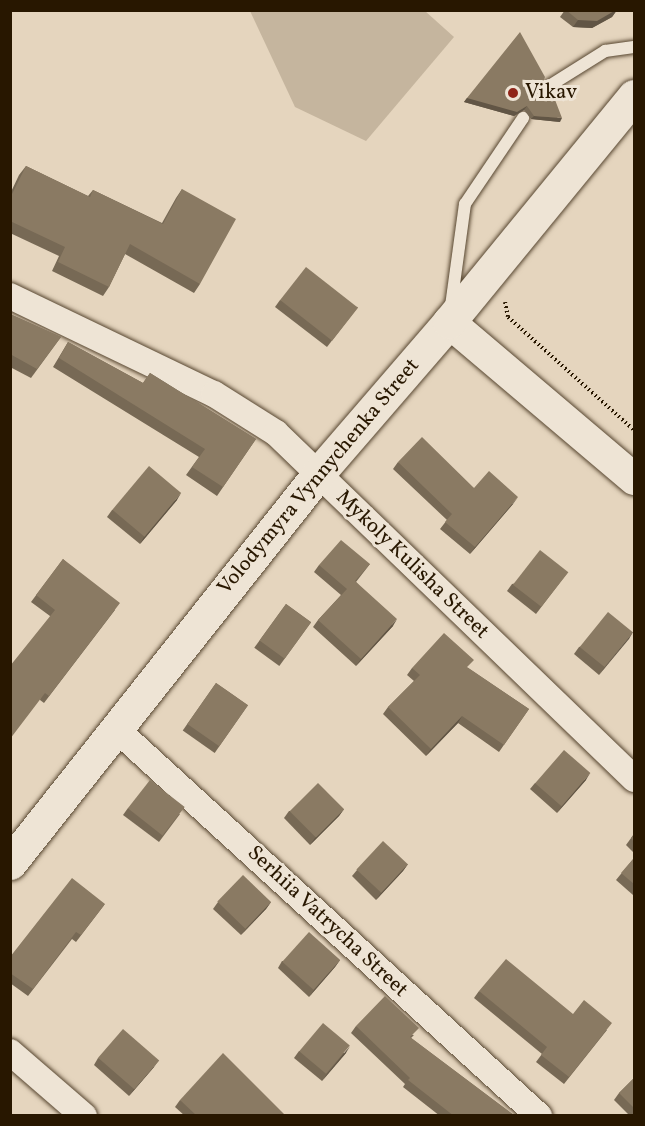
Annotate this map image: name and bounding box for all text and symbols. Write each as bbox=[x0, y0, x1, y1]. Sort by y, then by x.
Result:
place label: Vikav bbox=[525, 80, 577, 106]
marker: Vikav bbox=[506, 86, 520, 100]
street label: Volodymyra Vynnychenka Street bbox=[213, 354, 425, 600]
street label: Mykoly Kulisha Street bbox=[330, 485, 494, 645]
street label: Serhiia Vatrycha Street bbox=[241, 841, 413, 1003]

